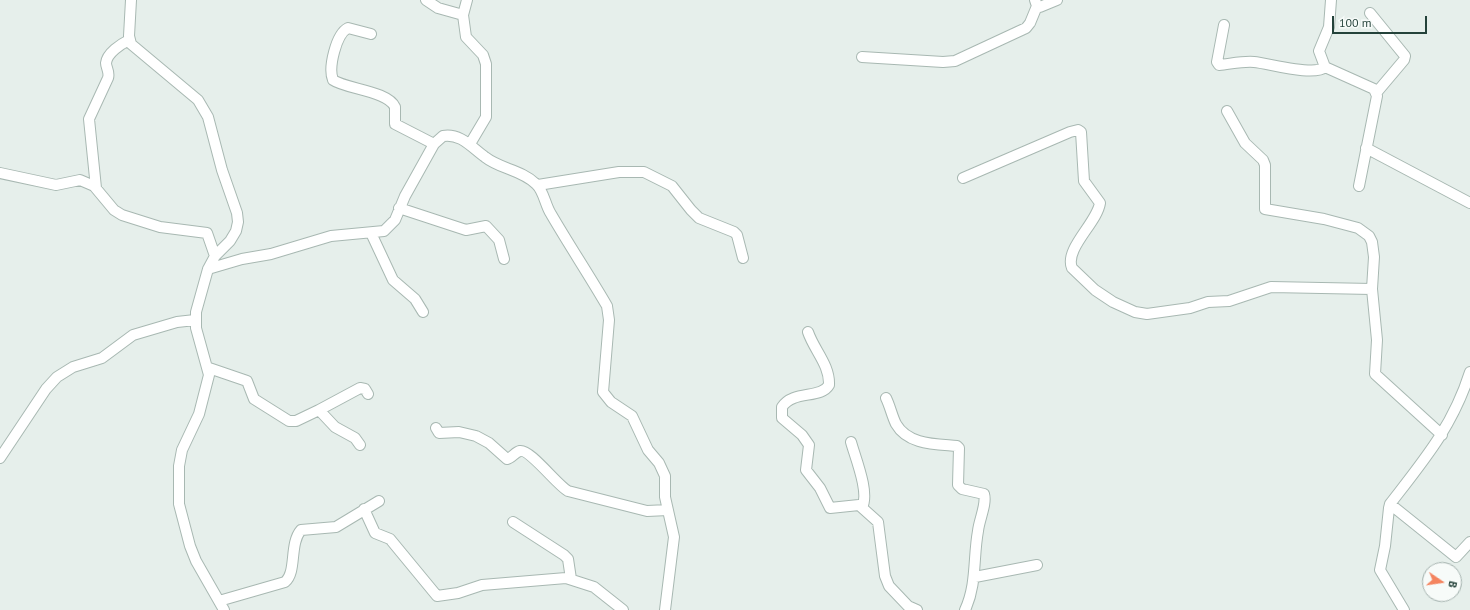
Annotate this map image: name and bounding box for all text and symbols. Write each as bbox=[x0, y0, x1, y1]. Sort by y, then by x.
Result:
scale bar bbox=[1334, 8, 1429, 34]
text: 100 m bbox=[1339, 15, 1372, 30]
north arrow bbox=[1422, 562, 1462, 602]
text: B bbox=[1445, 580, 1460, 589]

